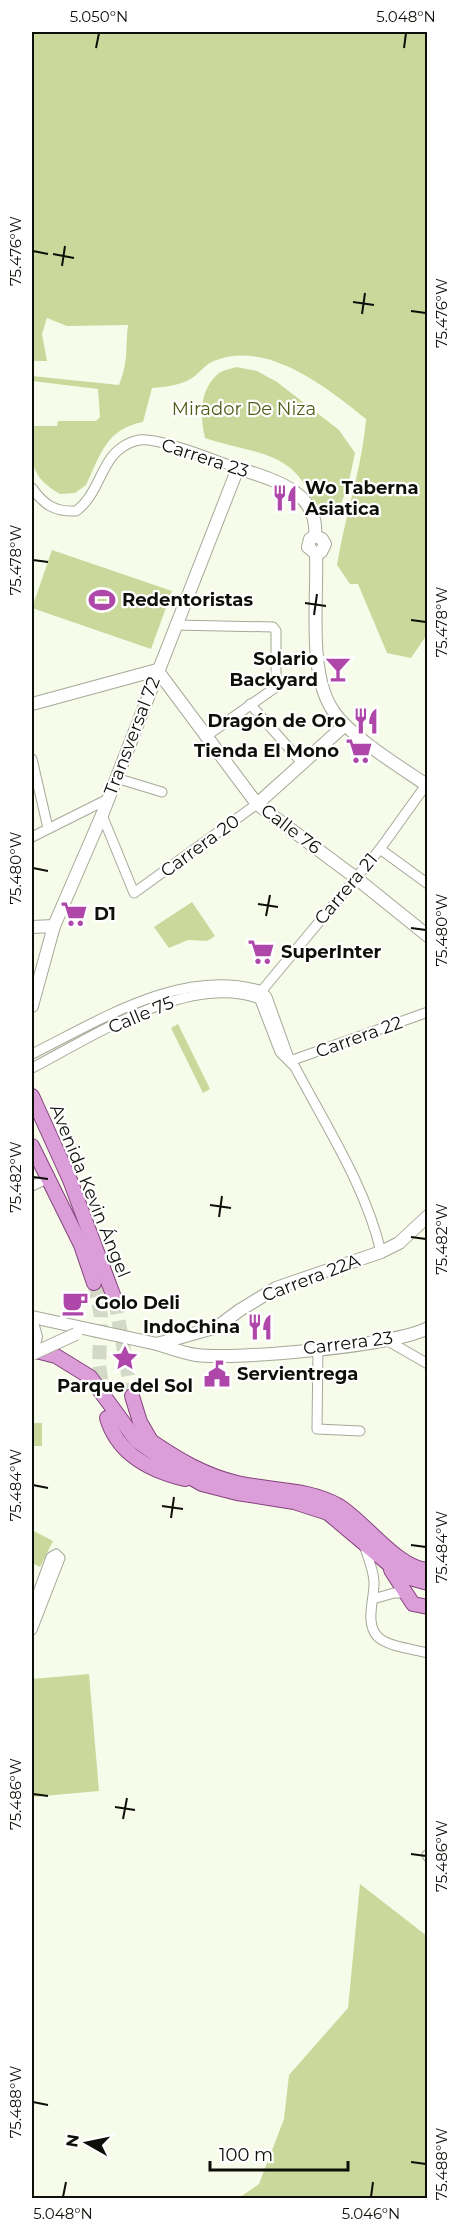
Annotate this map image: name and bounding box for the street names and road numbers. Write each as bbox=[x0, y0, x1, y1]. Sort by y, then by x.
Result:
street label: Carrera 23 bbox=[159, 434, 251, 482]
street label: Transversal 72 bbox=[99, 674, 165, 798]
street label: Calle 76 bbox=[257, 799, 325, 859]
street label: Carrera 20 bbox=[156, 810, 244, 882]
street label: Carrera 21 bbox=[310, 849, 382, 929]
street label: Calle 75 bbox=[105, 991, 177, 1039]
street label: Carrera 22 bbox=[313, 1011, 405, 1063]
street label: Avenida Kevin Ángel bbox=[45, 1101, 135, 1281]
street label: Carrera 22A bbox=[259, 1249, 363, 1307]
street label: Carrera 23 bbox=[302, 1327, 394, 1359]

